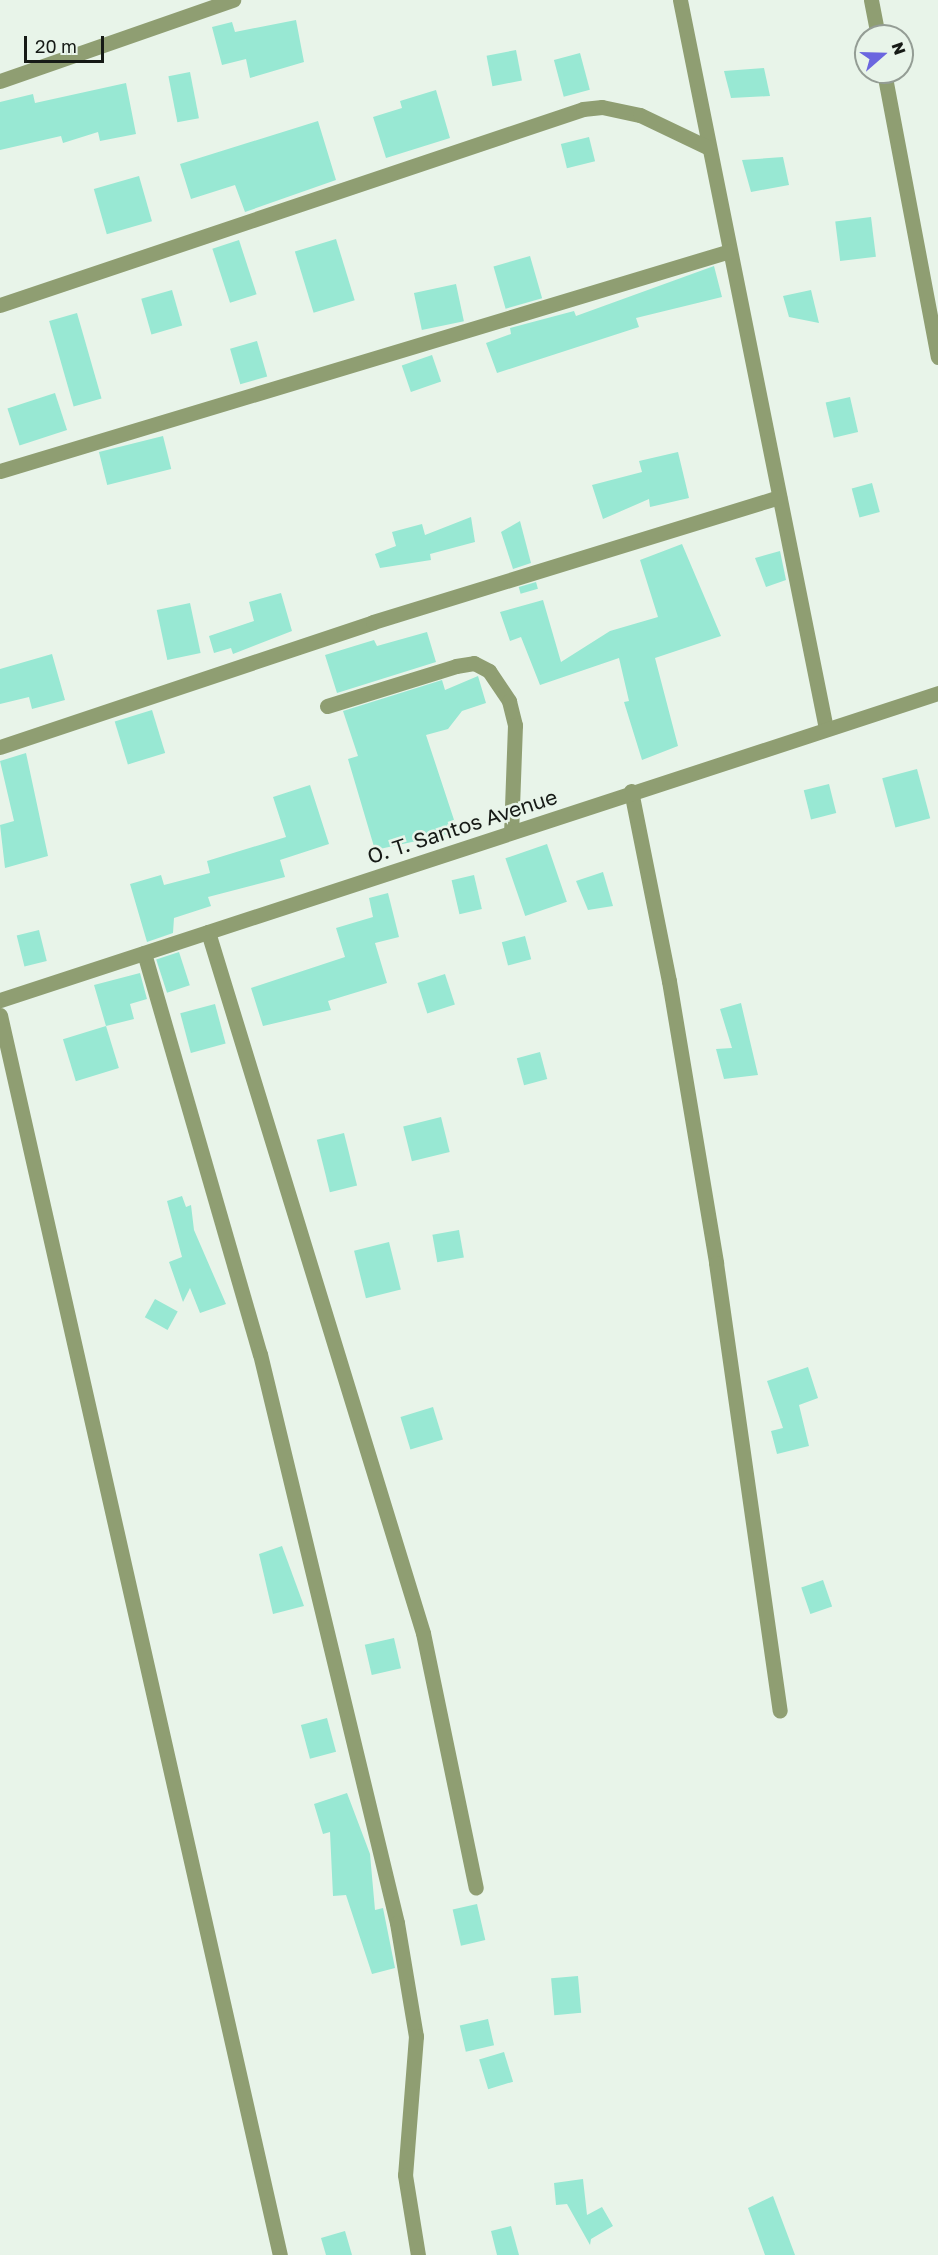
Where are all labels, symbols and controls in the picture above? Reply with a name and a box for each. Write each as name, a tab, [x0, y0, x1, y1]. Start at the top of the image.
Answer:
scale bar	[27, 24, 106, 62]
north arrow	[854, 24, 914, 84]
text: 20 m	[35, 35, 77, 57]
text: N	[888, 39, 911, 58]
street label: O. T. Santos Avenue	[364, 783, 560, 869]

